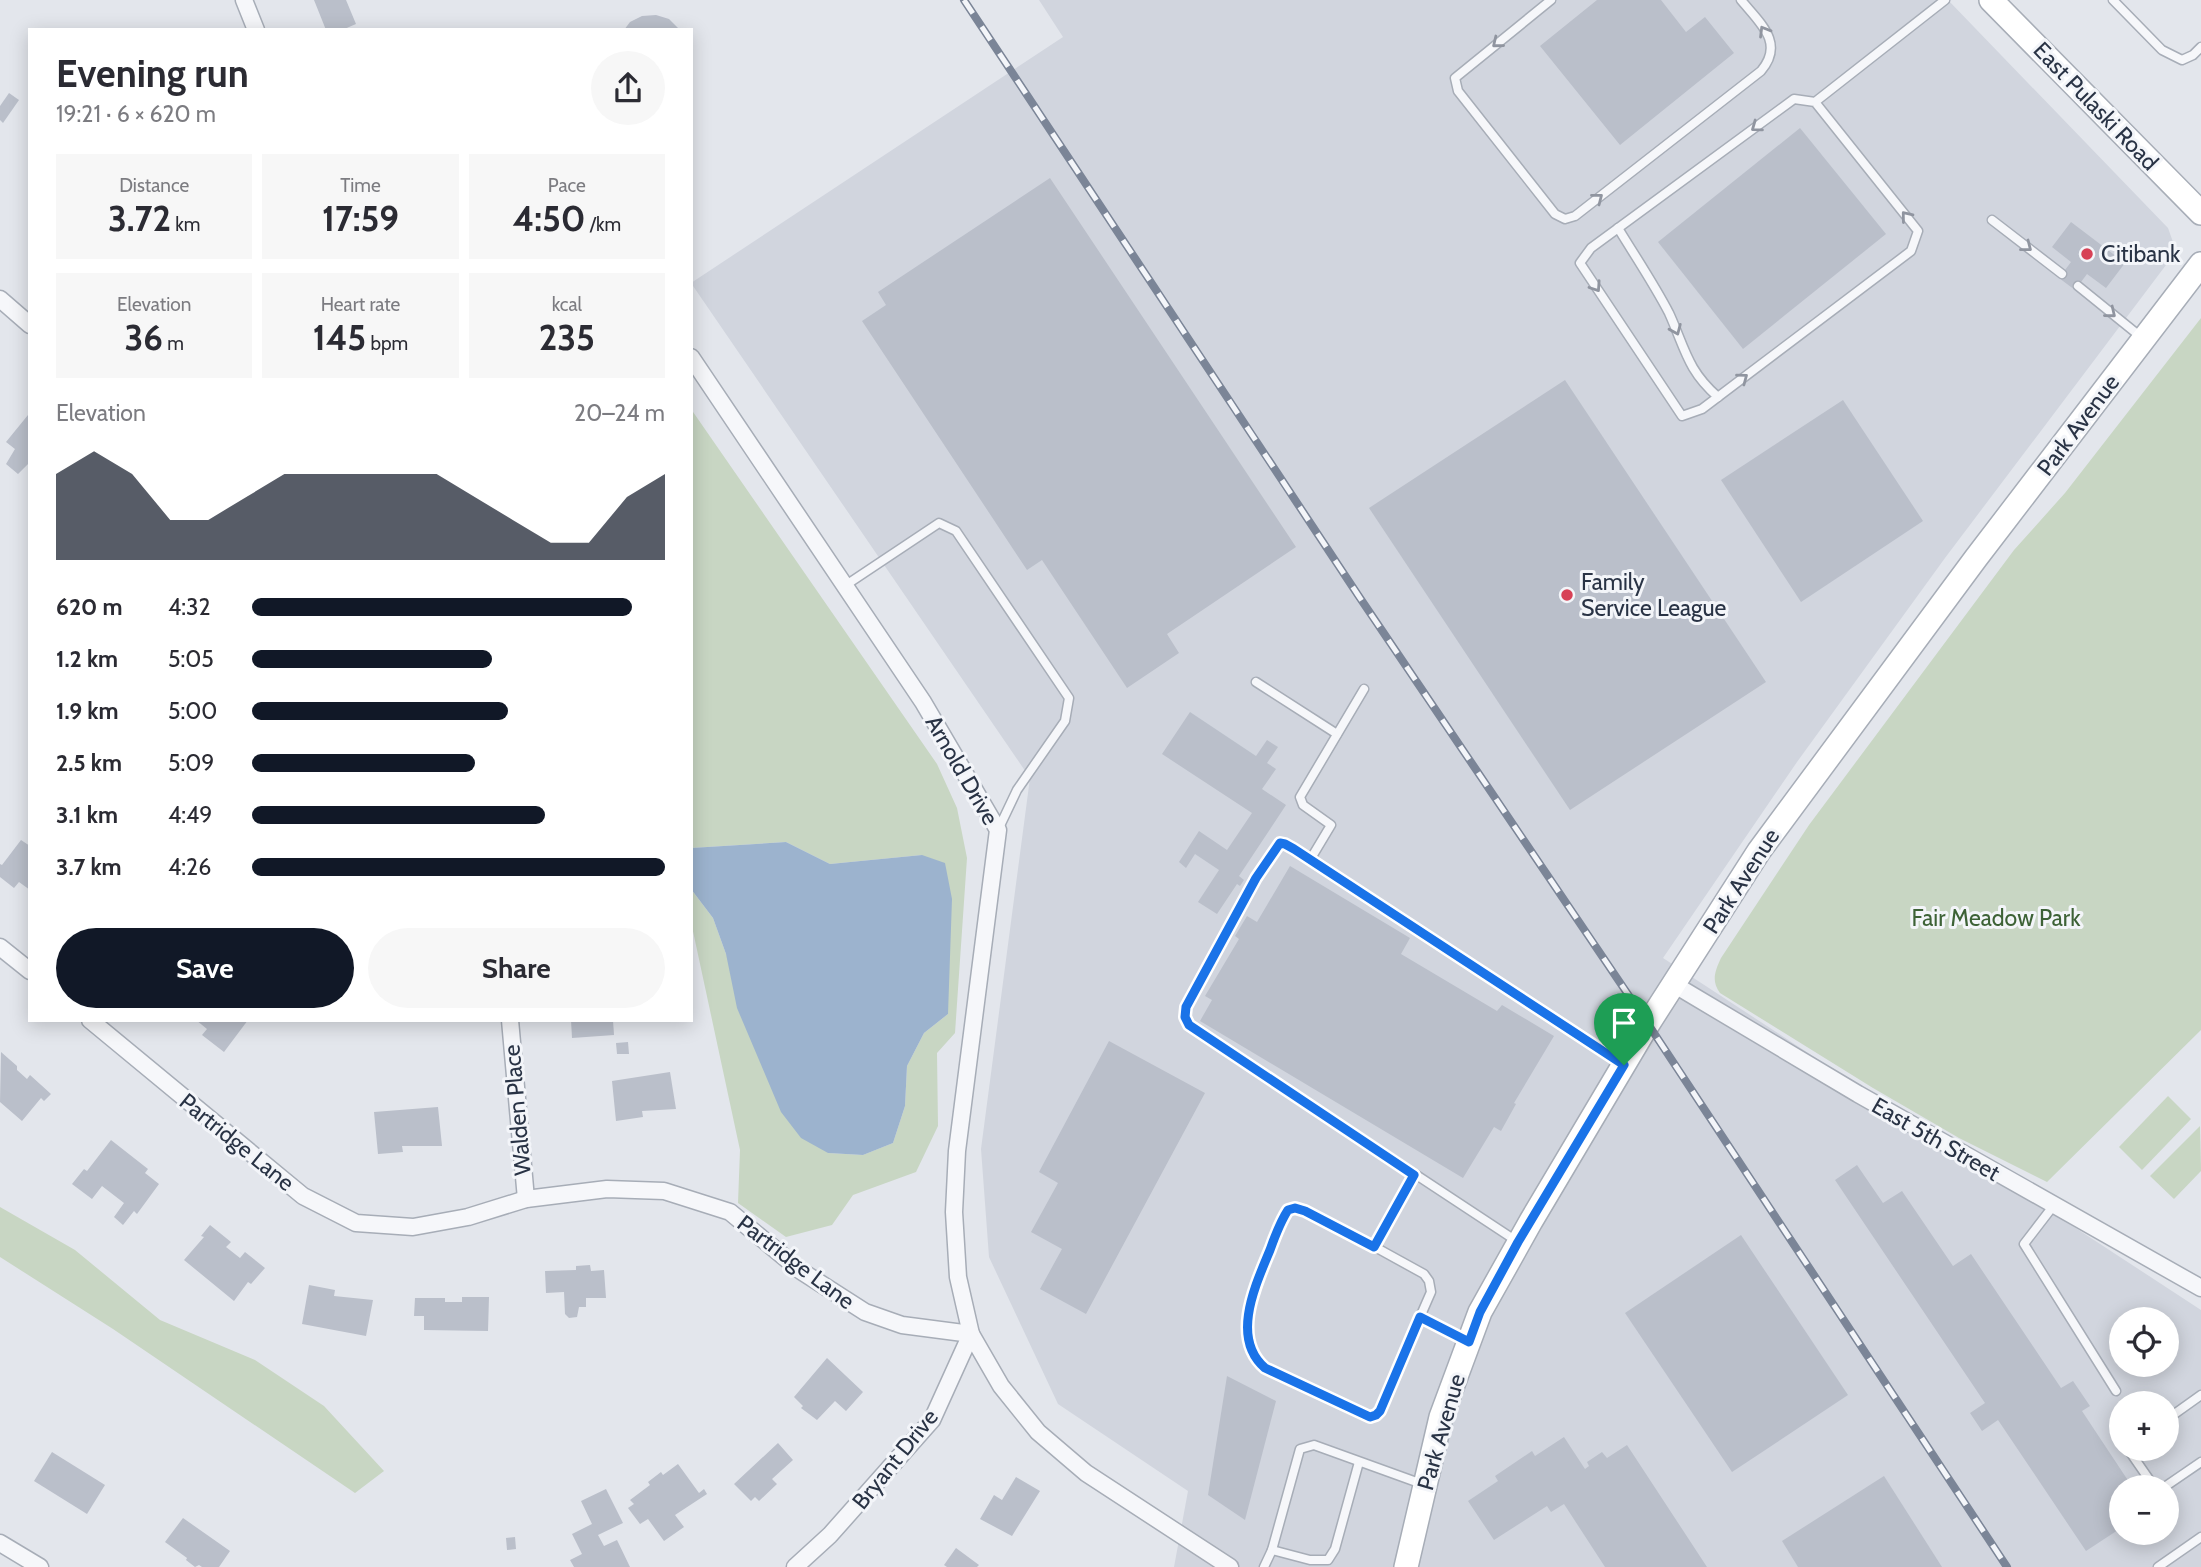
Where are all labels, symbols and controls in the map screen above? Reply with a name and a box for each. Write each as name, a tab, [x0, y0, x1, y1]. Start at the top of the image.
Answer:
one-way arrow	[1759, 26, 1772, 39]
one-way arrow	[1493, 34, 1505, 47]
street label: East Pulaski Road	[2028, 36, 2164, 176]
text: Evening run	[56, 50, 249, 97]
button: share	[591, 51, 665, 125]
text: 19:21 · 6 × 620 m	[56, 100, 216, 128]
one-way arrow	[1751, 119, 1764, 131]
text: Distance	[119, 174, 189, 197]
text: Time	[340, 174, 381, 197]
text: Pace	[548, 174, 586, 197]
one-way arrow	[1591, 193, 1603, 206]
text: 3.72	[108, 197, 171, 240]
text: 17:59	[322, 197, 399, 240]
text: 4:50	[513, 197, 586, 240]
one-way arrow	[1902, 211, 1914, 224]
text: km	[171, 213, 200, 236]
text: /km	[586, 213, 621, 236]
one-way arrow	[2019, 239, 2032, 252]
place label: Citibank	[2101, 240, 2181, 268]
marker: Citibank	[2079, 246, 2095, 262]
one-way arrow	[1588, 279, 1601, 292]
text: Elevation	[117, 293, 191, 316]
text: Heart rate	[321, 293, 400, 316]
text: kcal	[552, 293, 582, 316]
one-way arrow	[2103, 304, 2115, 317]
text: 36	[124, 316, 163, 359]
text: 145	[313, 316, 366, 359]
text: 235	[539, 316, 595, 359]
one-way arrow	[1667, 324, 1681, 336]
text: m	[163, 332, 184, 355]
text: bpm	[366, 332, 408, 355]
street label: Park Avenue	[2031, 369, 2125, 481]
one-way arrow	[1735, 374, 1747, 386]
text: Elevation	[56, 399, 146, 427]
text: 20–24 m	[574, 399, 665, 427]
place label: Family Service League	[1581, 568, 1727, 622]
marker: Family Service League	[1559, 587, 1575, 603]
text: 620 m	[56, 593, 123, 621]
text: 4:32	[168, 593, 211, 621]
text: 1.2 km	[56, 645, 118, 673]
text: 5:05	[168, 645, 214, 673]
text: 1.9 km	[56, 697, 119, 725]
text: 5:00	[168, 697, 217, 725]
street label: Arnold Drive	[919, 710, 1005, 830]
text: 2.5 km	[56, 749, 122, 777]
text: 5:09	[168, 749, 214, 777]
text: 3.1 km	[56, 801, 118, 829]
text: 4:49	[168, 801, 212, 829]
street label: Park Avenue	[1697, 823, 1785, 939]
text: 3.7 km	[56, 853, 122, 881]
text: 4:26	[168, 853, 211, 881]
park label: Fair Meadow Park	[1912, 904, 2081, 932]
button: Save	[56, 928, 354, 1008]
button: Share	[368, 928, 665, 1008]
pin	[1594, 993, 1654, 1065]
icon: arrive	[1605, 1004, 1643, 1042]
street label: Walden Place	[497, 1043, 537, 1177]
street label: Partridge Lane	[174, 1087, 300, 1197]
street label: East 5th Street	[1867, 1091, 2005, 1187]
street label: Partridge Lane	[732, 1209, 860, 1315]
map controls	[2109, 1307, 2179, 1545]
button: locate	[2109, 1307, 2179, 1377]
street label: Park Avenue	[1411, 1370, 1471, 1493]
button: +	[2109, 1391, 2179, 1461]
street label: Bryant Drive	[846, 1403, 944, 1515]
button: −	[2109, 1475, 2179, 1545]

